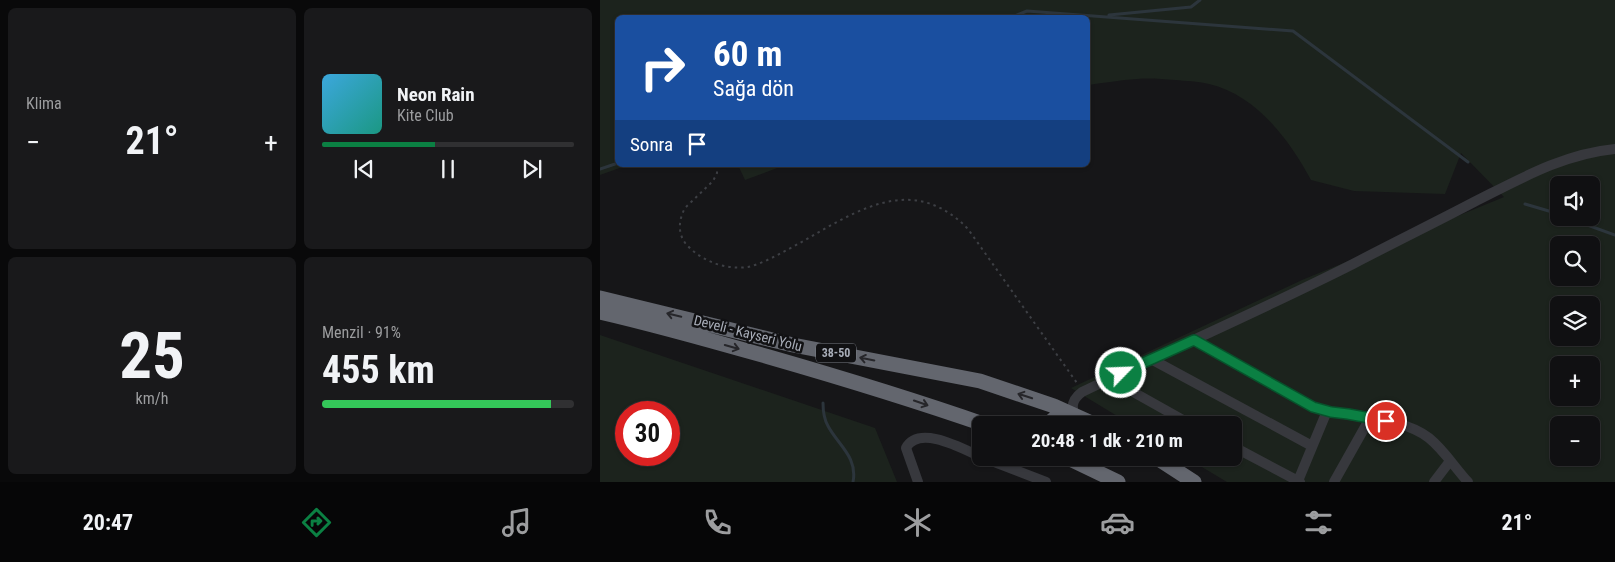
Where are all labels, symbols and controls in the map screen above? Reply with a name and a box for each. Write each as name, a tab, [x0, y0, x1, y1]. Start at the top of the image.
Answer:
text: 60 m	[713, 34, 782, 75]
icon: right	[630, 35, 695, 100]
text: Sağa dön	[713, 76, 794, 101]
text: Neon Rain	[397, 83, 475, 106]
text: Klima	[26, 94, 62, 113]
text: Kite Club	[397, 106, 454, 125]
text: 21°	[125, 119, 179, 163]
text: −	[26, 126, 40, 159]
text: +	[264, 126, 278, 159]
icon: arrive	[683, 130, 711, 158]
text: Sonra	[630, 133, 673, 156]
icon: previous	[350, 155, 378, 183]
icon: pause	[434, 155, 462, 183]
icon: next	[518, 155, 546, 183]
map controls	[1550, 176, 1600, 466]
button: sound	[1550, 176, 1600, 226]
button: search	[1550, 236, 1600, 286]
button: layers	[1550, 296, 1600, 346]
one-way arrow	[667, 310, 683, 319]
street label: Develi - Kayseri Yolu	[692, 312, 804, 354]
text: 25	[119, 318, 185, 394]
text: Menzil · 91%	[322, 323, 401, 342]
one-way arrow	[723, 342, 739, 352]
road number: 38-50	[816, 343, 856, 362]
position arrow	[1094, 346, 1146, 398]
text: 455 km	[322, 348, 435, 392]
one-way arrow	[859, 354, 875, 364]
button: +	[1550, 356, 1600, 406]
text: km/h	[136, 389, 168, 408]
one-way arrow	[1018, 391, 1033, 400]
one-way arrow	[913, 398, 929, 408]
pin	[1365, 400, 1407, 442]
speed limit sign: 30	[615, 401, 680, 466]
icon: arrive	[1372, 407, 1400, 435]
button: −	[1550, 416, 1600, 466]
text: 20:48 · 1 dk · 210 m	[1031, 429, 1183, 452]
icon: directions	[299, 505, 334, 540]
icon: music	[499, 505, 534, 540]
icon: phone	[700, 505, 735, 540]
icon: climate	[900, 505, 935, 540]
icon: car	[1100, 505, 1135, 540]
icon: filters	[1301, 505, 1336, 540]
text: 20:47	[83, 510, 133, 535]
text: 21°	[1501, 510, 1532, 535]

